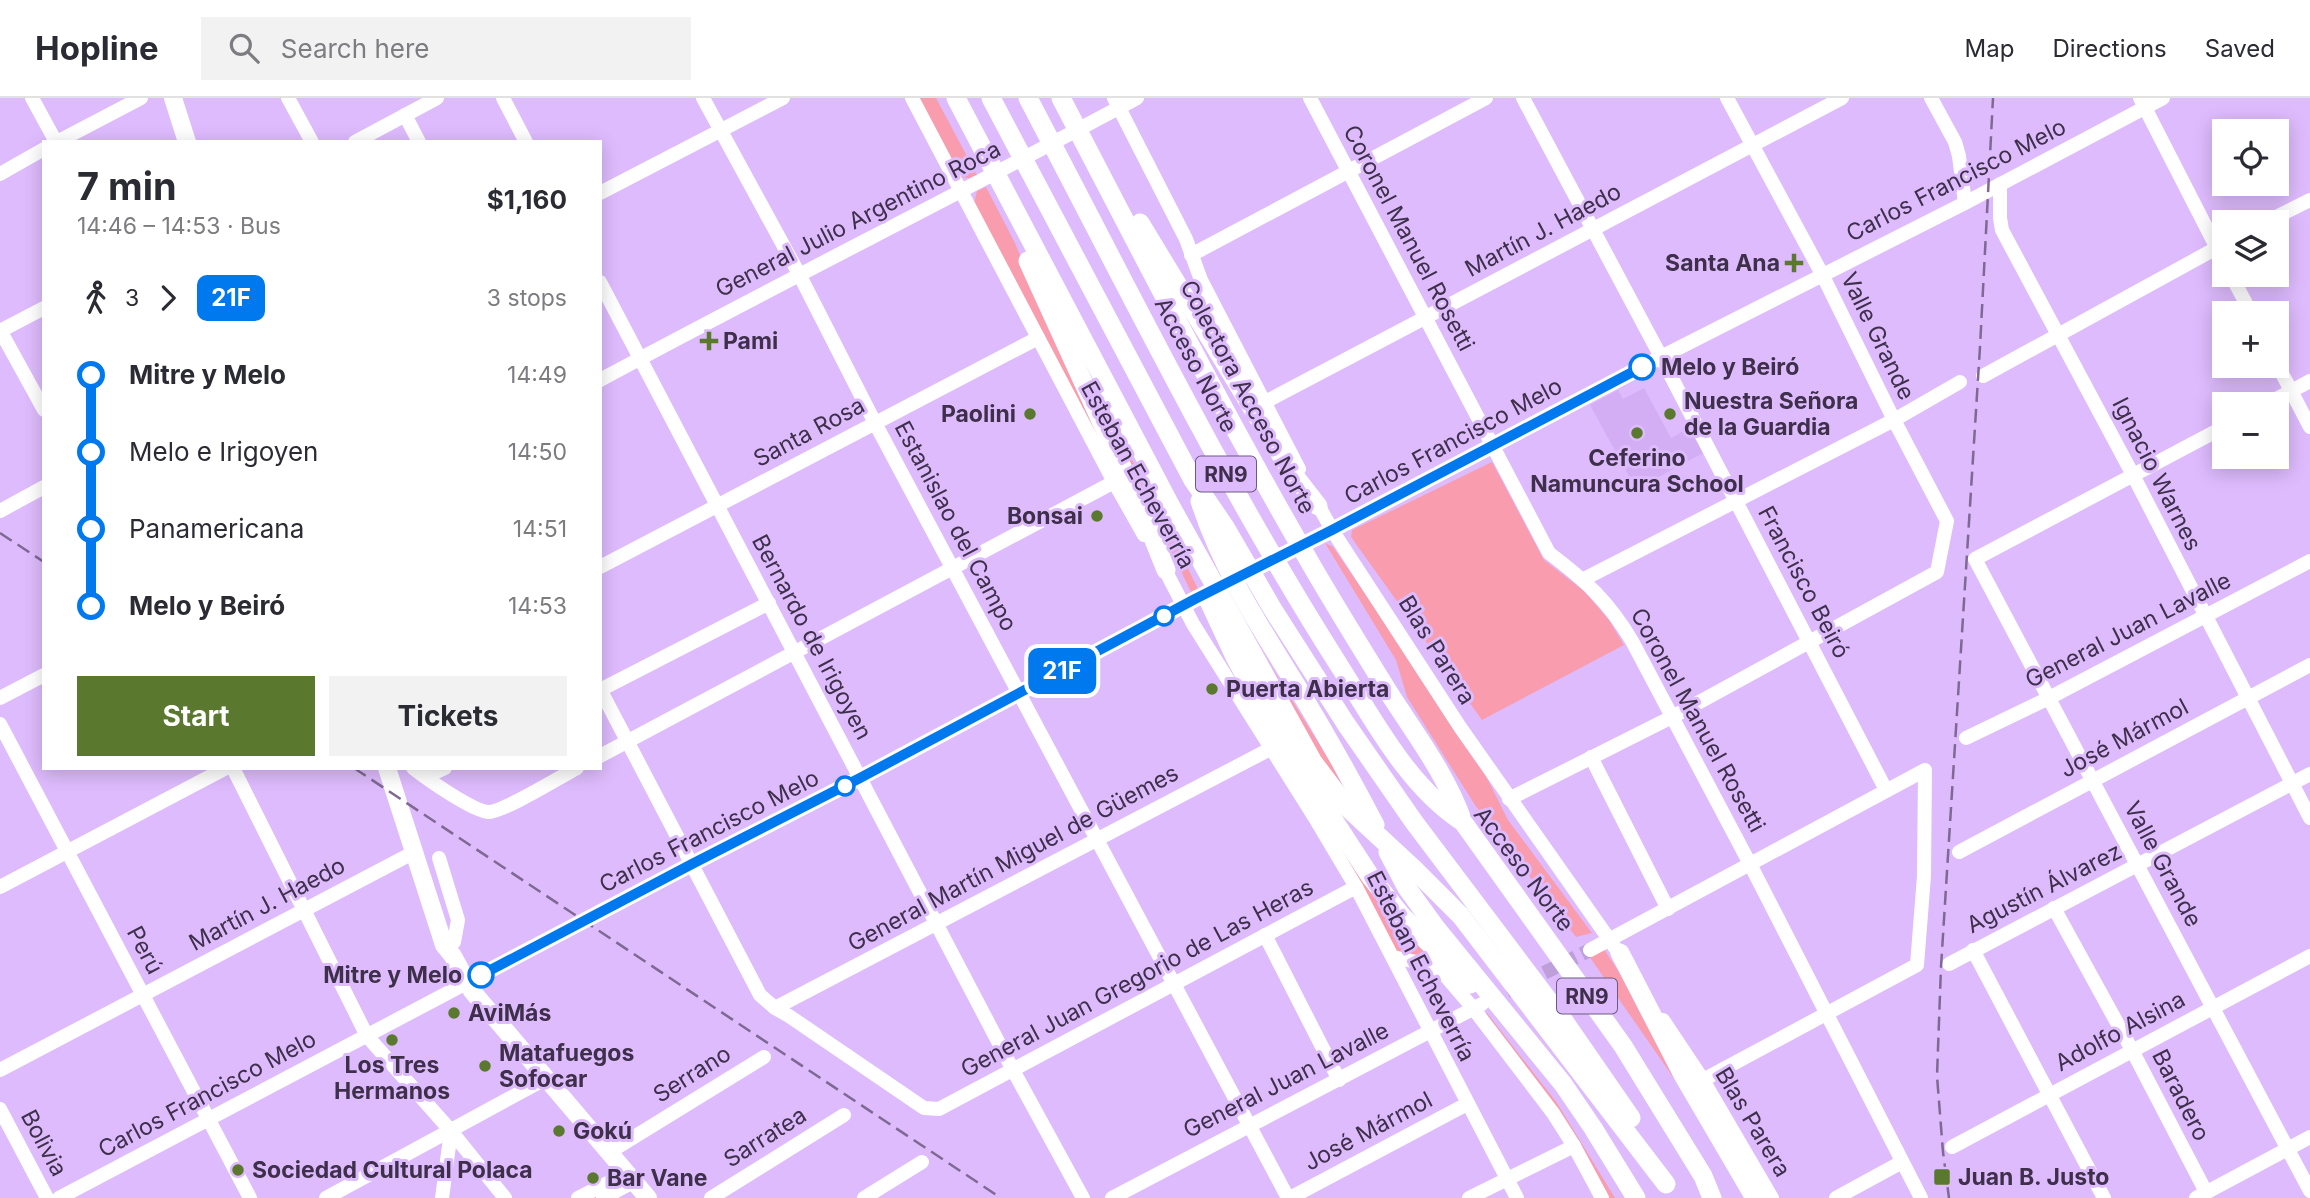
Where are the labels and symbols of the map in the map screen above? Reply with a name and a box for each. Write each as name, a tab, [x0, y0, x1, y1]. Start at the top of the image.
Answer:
street label: Carlos Francisco Melo	[1842, 112, 2070, 248]
street label: Coronel Manuel Rosetti	[1338, 120, 1480, 356]
street label: General Julio Argentino Roca	[711, 135, 1005, 303]
street label: Martín J. Haedo	[1460, 177, 1626, 283]
place label: Santa Ana	[1665, 249, 1780, 277]
marker: Santa Ana	[1786, 255, 1802, 271]
street label: Valle Grande	[1835, 268, 1921, 404]
street label: Colectora Acceso Norte	[1174, 275, 1322, 519]
street label: Acceso Norte	[1149, 293, 1243, 437]
place label: Pami	[723, 327, 778, 355]
marker: Pami	[701, 333, 717, 349]
place label: Melo y Beiró	[1661, 353, 1799, 381]
marker: Melo y Beiró	[1629, 354, 1655, 380]
street label: Carlos Francisco Melo	[1339, 372, 1567, 510]
street label: Esteban Echeverría	[1075, 376, 1201, 574]
place label: Nuestra Señora de la Guardia	[1684, 387, 1858, 441]
street label: Santa Rosa	[749, 391, 869, 473]
street label: Ignacio Warnes	[2106, 393, 2208, 555]
place label: Paolini	[941, 400, 1016, 428]
marker: Paolini	[1022, 406, 1038, 422]
marker: Nuestra Señora de la Guardia	[1662, 406, 1678, 422]
street label: Estanislao del Campo	[889, 416, 1023, 636]
marker: Ceferino Namuncura School	[1629, 425, 1645, 441]
place label: Ceferino Namuncura School	[1530, 444, 1744, 498]
road number: RN9	[1196, 456, 1256, 492]
street label: Francisco Beiró	[1752, 501, 1856, 663]
place label: Bonsai	[1007, 502, 1083, 530]
marker: Bonsai	[1089, 508, 1105, 524]
street label: Bernardo de Irigoyen	[746, 530, 878, 744]
street label: General Juan Lavalle	[2021, 566, 2235, 694]
street label: Blas Parera	[1393, 590, 1481, 710]
street label: Coronel Manuel Rosetti	[1625, 603, 1771, 837]
unlabelled marker	[1154, 606, 1174, 626]
line badge: 21F	[1022, 648, 1102, 694]
place label: Puerta Abierta	[1226, 675, 1389, 703]
marker: Puerta Abierta	[1204, 681, 1220, 697]
street label: José Mármol	[2055, 693, 2193, 783]
street label: General Martín Miguel de Güemes	[843, 759, 1183, 957]
street label: Carlos Francisco Melo	[595, 763, 823, 899]
unlabelled marker	[835, 776, 855, 796]
street label: Valle Grande	[2118, 796, 2208, 932]
street label: Acceso Norte	[1468, 801, 1580, 937]
street label: Agustín Álvarez	[1962, 837, 2126, 939]
street label: Martín J. Haedo	[184, 851, 350, 957]
street label: Esteban Echeverría	[1361, 866, 1481, 1066]
street label: General Juan Gregorio de Las Heras	[956, 873, 1318, 1083]
street label: Perú	[121, 921, 169, 979]
place label: Mitre y Melo	[323, 961, 462, 989]
marker: Mitre y Melo	[468, 962, 494, 988]
road number: RN9	[1557, 978, 1617, 1014]
street label: Adolfo Alsina	[2050, 985, 2190, 1077]
place label: AviMás	[468, 999, 551, 1027]
marker: AviMás	[446, 1005, 462, 1021]
street label: General Juan Lavalle	[1179, 1016, 1393, 1144]
street label: Carlos Francisco Melo	[93, 1025, 321, 1163]
marker: Los Tres Hermanos	[384, 1032, 400, 1048]
place label: Matafuegos Sofocar	[499, 1039, 634, 1093]
street label: Serrano	[648, 1039, 736, 1109]
street label: Baradero	[2146, 1044, 2216, 1146]
place label: Los Tres Hermanos	[334, 1051, 450, 1105]
marker: Matafuegos Sofocar	[477, 1058, 493, 1074]
street label: Blas Parera	[1709, 1062, 1797, 1182]
street label: José Mármol	[1299, 1086, 1437, 1176]
street label: Sarratea	[719, 1101, 811, 1173]
street label: Bolivia	[15, 1105, 73, 1181]
place label: Gokú	[573, 1117, 632, 1145]
marker: Gokú	[551, 1123, 567, 1139]
place label: Sociedad Cultural Polaca	[252, 1156, 533, 1184]
marker: Sociedad Cultural Polaca	[230, 1162, 246, 1178]
place label: Juan B. Justo	[1958, 1163, 2109, 1191]
place label: Bar Vane	[607, 1164, 708, 1192]
marker: Juan B. Justo	[1932, 1167, 1952, 1187]
marker: Bar Vane	[585, 1170, 601, 1186]

